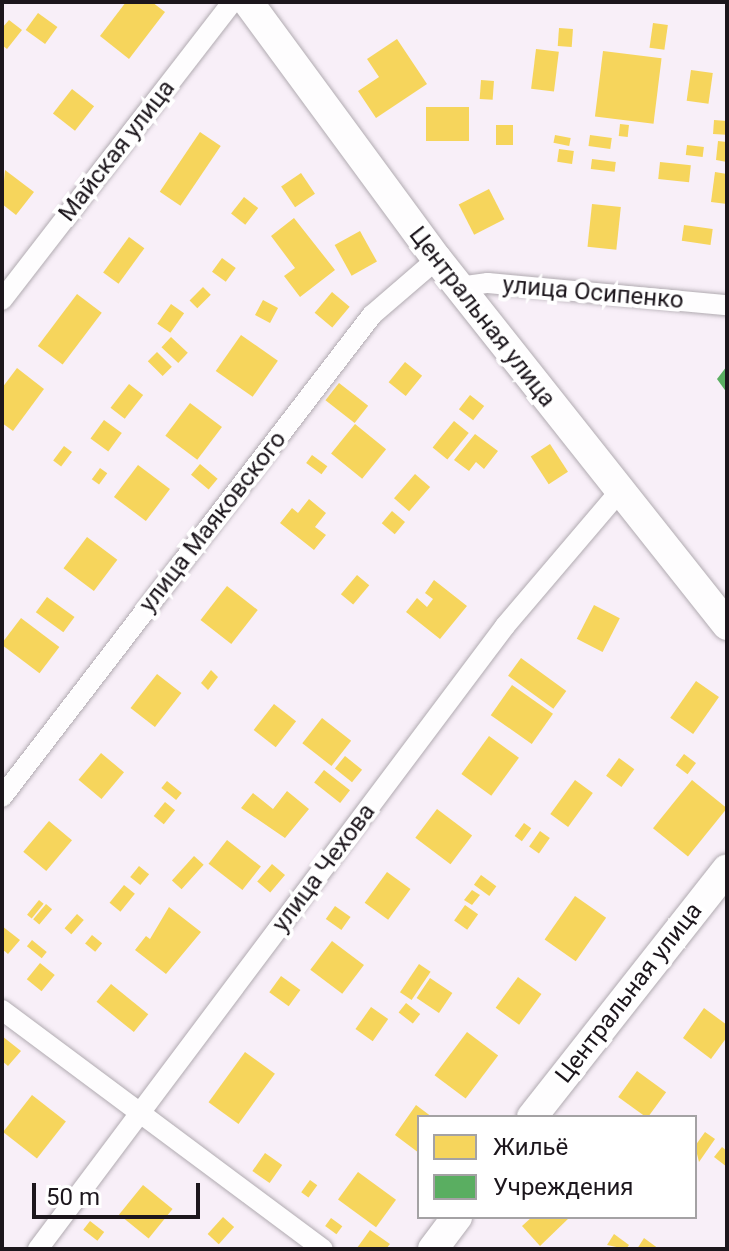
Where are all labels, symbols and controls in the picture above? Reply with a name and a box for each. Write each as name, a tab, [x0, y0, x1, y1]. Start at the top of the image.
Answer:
street label: Майская улица	[53, 75, 181, 227]
street label: Центральная улица	[403, 221, 561, 413]
street label: улица Осипенко	[501, 271, 685, 315]
street label: улица Маяковского	[133, 426, 293, 618]
street label: улица Чехова	[266, 798, 382, 938]
street label: Центральная улица	[550, 897, 708, 1089]
legend	[417, 1115, 697, 1219]
text: Жильё	[493, 1133, 568, 1161]
scale bar	[36, 1167, 204, 1217]
text: Учреждения	[493, 1173, 634, 1201]
text: 50 m	[46, 1183, 100, 1211]

